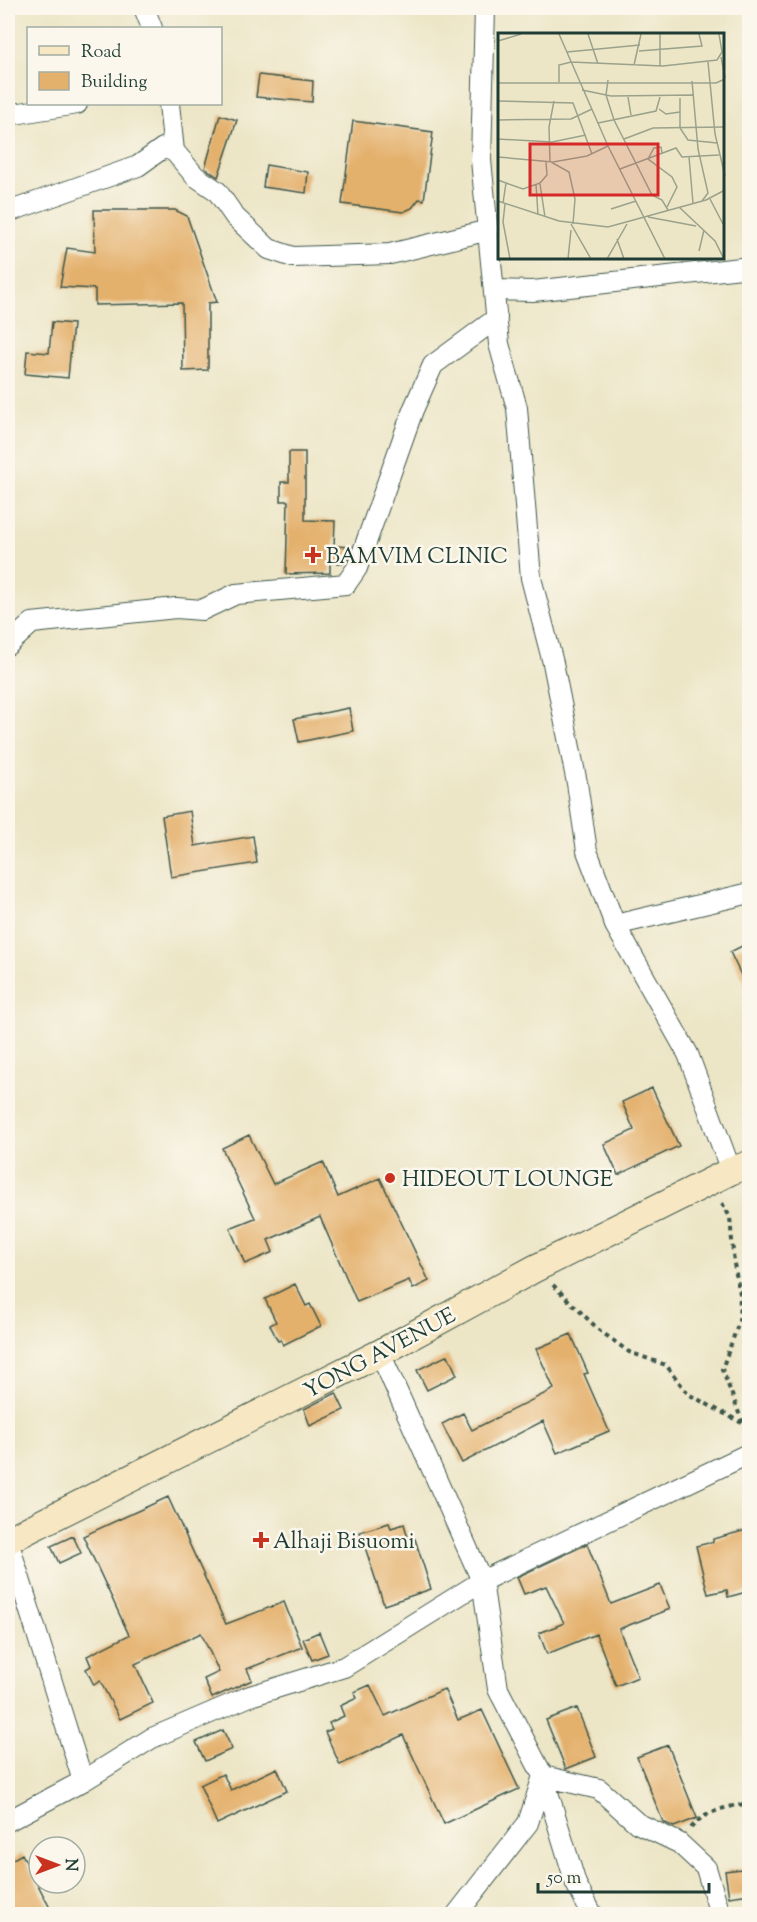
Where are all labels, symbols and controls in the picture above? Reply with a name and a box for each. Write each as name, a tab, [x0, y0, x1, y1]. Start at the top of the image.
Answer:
legend	[27, 27, 222, 105]
inset map	[498, 33, 724, 260]
text: Road	[81, 40, 121, 66]
text: Building	[81, 70, 147, 96]
place label: BAMVIM CLINIC	[326, 542, 508, 574]
marker: BAMVIM CLINIC	[304, 546, 322, 564]
place label: HIDEOUT LOUNGE	[402, 1165, 613, 1197]
marker: HIDEOUT LOUNGE	[383, 1171, 397, 1185]
street label: YONG AVENUE	[299, 1301, 462, 1408]
place label: Alhaji Bisuomi	[273, 1527, 415, 1559]
marker: Alhaji Bisuomi	[254, 1533, 268, 1547]
north arrow	[27, 1835, 87, 1895]
scale bar	[538, 1856, 709, 1894]
text: N	[58, 1859, 81, 1872]
text: 50 m	[546, 1866, 582, 1892]

